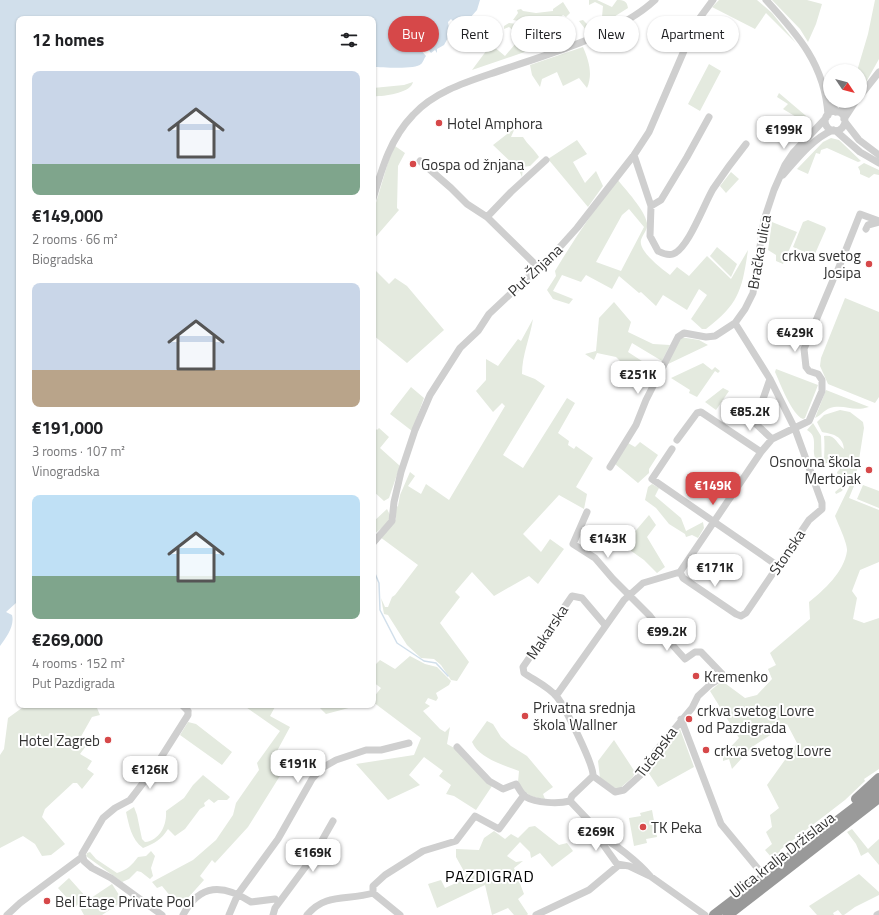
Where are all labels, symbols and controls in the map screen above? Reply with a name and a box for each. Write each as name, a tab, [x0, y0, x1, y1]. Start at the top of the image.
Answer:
chip: Buy	[388, 16, 439, 52]
chip: Rent	[447, 16, 503, 52]
chip: Filters	[511, 16, 576, 52]
chip: New	[584, 16, 639, 52]
chip: Apartment	[647, 16, 739, 52]
text: 12 homes	[32, 27, 104, 53]
icon: filters	[338, 29, 360, 51]
north arrow	[823, 64, 867, 108]
map controls	[823, 64, 867, 108]
icon: home	[160, 97, 232, 169]
place label: Hotel Amphora	[447, 112, 543, 135]
pin: €199K	[756, 116, 812, 150]
marker: Hotel Amphora	[434, 118, 444, 128]
text: €199K	[766, 119, 802, 139]
place label: Gospa od žnjana	[421, 153, 525, 176]
marker: Gospa od žnjana	[408, 159, 418, 169]
text: €149,000	[32, 203, 103, 229]
street label: Bračka ulica	[741, 212, 777, 291]
text: 2 rooms · 66 m²	[32, 229, 118, 249]
street label: Put Žnjana	[502, 238, 568, 302]
place label: crkva svetog Josipa	[782, 244, 861, 284]
text: Biogradska	[32, 249, 93, 269]
marker: crkva svetog Josipa	[864, 259, 874, 269]
icon: home	[160, 309, 232, 381]
pin: €429K	[767, 319, 823, 353]
text: €429K	[777, 322, 813, 342]
pin: €251K	[610, 361, 666, 395]
text: €251K	[620, 364, 656, 384]
pin: €85.2K	[717, 398, 783, 432]
text: €85.2K	[730, 401, 770, 421]
text: €191,000	[32, 415, 103, 441]
text: 3 rooms · 107 m²	[32, 441, 125, 461]
place label: Osnovna škola Mertojak	[769, 450, 861, 490]
text: Vinogradska	[32, 461, 100, 481]
marker: Osnovna škola Mertojak	[864, 465, 874, 475]
pin: €149K	[685, 472, 741, 506]
text: €149K	[695, 475, 731, 495]
icon: home	[160, 521, 232, 593]
street label: Stonska	[763, 524, 811, 580]
pin: €143K	[580, 525, 636, 559]
text: €143K	[590, 528, 626, 548]
pin: €171K	[687, 554, 743, 588]
text: €171K	[697, 557, 733, 577]
street label: Makarska	[520, 600, 574, 664]
pin: €99.2K	[634, 618, 700, 652]
text: €99.2K	[647, 621, 687, 641]
text: €269,000	[32, 627, 103, 653]
text: 4 rooms · 152 m²	[32, 653, 125, 673]
place label: Kremenko	[704, 665, 768, 688]
marker: Kremenko	[691, 671, 701, 681]
text: Put Pazdigrada	[32, 673, 115, 693]
place label: Privatna srednja škola Wallner	[533, 696, 636, 736]
place label: crkva svetog Lovre od Pazdigrada	[697, 699, 814, 739]
marker: Privatna srednja škola Wallner	[520, 711, 530, 721]
marker: crkva svetog Lovre od Pazdigrada	[684, 714, 694, 724]
street label: Tučepska	[629, 721, 683, 782]
place label: Hotel Zagreb	[19, 729, 100, 752]
marker: Hotel Zagreb	[103, 735, 113, 745]
place label: crkva svetog Lovre	[714, 739, 831, 762]
marker: crkva svetog Lovre	[701, 745, 711, 755]
pin: €191K	[270, 750, 326, 784]
text: €191K	[280, 753, 316, 773]
pin: €126K	[122, 756, 178, 790]
text: €126K	[132, 759, 168, 779]
street label: Ulica kralja Držislava	[724, 806, 840, 904]
place label: TK Peka	[651, 816, 702, 839]
pin: €269K	[568, 818, 624, 852]
text: €269K	[578, 821, 614, 841]
marker: TK Peka	[638, 822, 648, 832]
pin: €169K	[285, 839, 341, 873]
text: €169K	[295, 842, 331, 862]
district label: PAZDIGRAD	[445, 864, 535, 888]
place label: Bel Etage Private Pool	[55, 890, 194, 913]
marker: Bel Etage Private Pool	[42, 896, 52, 906]

